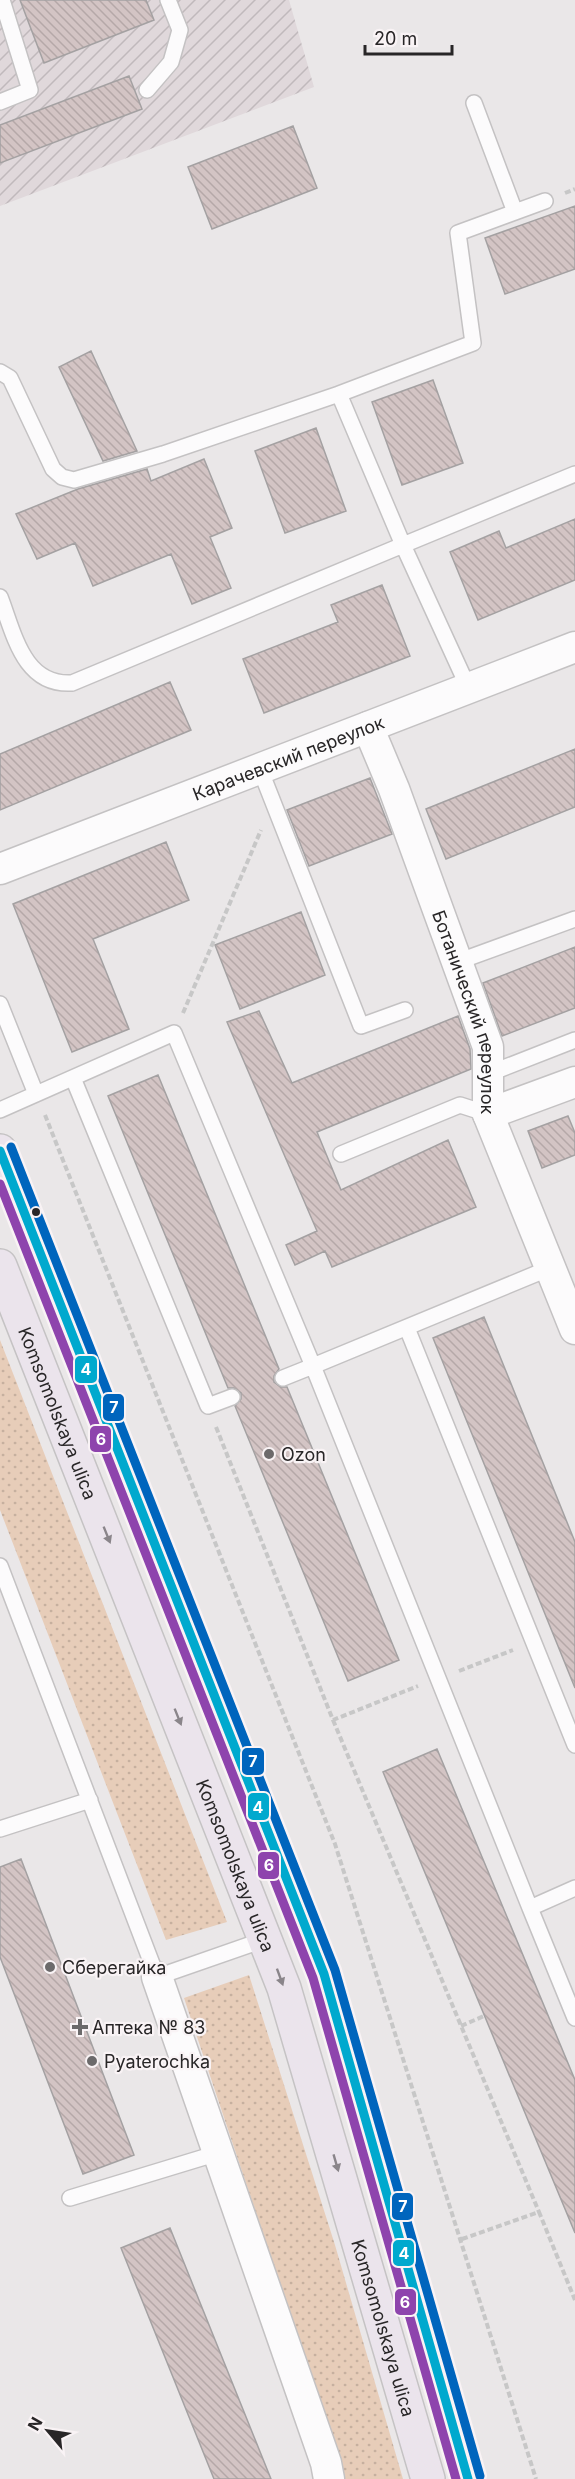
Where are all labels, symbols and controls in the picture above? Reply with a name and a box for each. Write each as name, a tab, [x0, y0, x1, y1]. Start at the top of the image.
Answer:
scale bar	[365, 18, 452, 56]
text: 20 m	[374, 28, 417, 49]
street label: Карачевский переулок	[190, 711, 387, 804]
street label: Ботанический переулок	[429, 907, 499, 1114]
unlabelled marker	[30, 1206, 42, 1218]
street label: Komsomolskaya ulica	[14, 1324, 101, 1502]
line badge: 4	[74, 1355, 98, 1384]
text: 4	[81, 1359, 92, 1379]
line badge: 7	[102, 1393, 125, 1422]
text: 7	[109, 1397, 119, 1417]
line badge: 6	[89, 1425, 112, 1453]
text: 6	[96, 1429, 106, 1449]
place label: Ozon	[281, 1444, 326, 1465]
marker: Ozon	[262, 1447, 276, 1461]
one-way arrow	[102, 1527, 112, 1545]
one-way arrow	[174, 1708, 184, 1726]
line badge: 7	[241, 1747, 265, 1776]
text: 7	[248, 1751, 258, 1771]
street label: Komsomolskaya ulica	[192, 1776, 279, 1955]
line badge: 4	[247, 1792, 270, 1821]
text: 4	[253, 1797, 264, 1817]
line badge: 6	[257, 1851, 280, 1880]
text: 6	[264, 1855, 274, 1875]
place label: Сберегайка	[62, 1957, 166, 1978]
marker: Сберегайка	[43, 1960, 57, 1974]
one-way arrow	[276, 1968, 286, 1986]
place label: Аптека № 83	[92, 2017, 205, 2038]
marker: Аптека № 83	[73, 2020, 87, 2034]
place label: Pyaterochka	[104, 2051, 210, 2072]
marker: Pyaterochka	[85, 2054, 99, 2068]
one-way arrow	[332, 2155, 341, 2173]
line badge: 7	[391, 2192, 414, 2221]
text: 7	[398, 2196, 408, 2216]
street label: Komsomolskaya ulica	[348, 2237, 420, 2419]
line badge: 4	[392, 2239, 415, 2267]
text: 4	[399, 2243, 410, 2263]
line badge: 6	[394, 2288, 417, 2316]
text: 6	[400, 2292, 410, 2312]
north arrow	[18, 2401, 78, 2461]
text: N	[23, 2414, 47, 2434]

